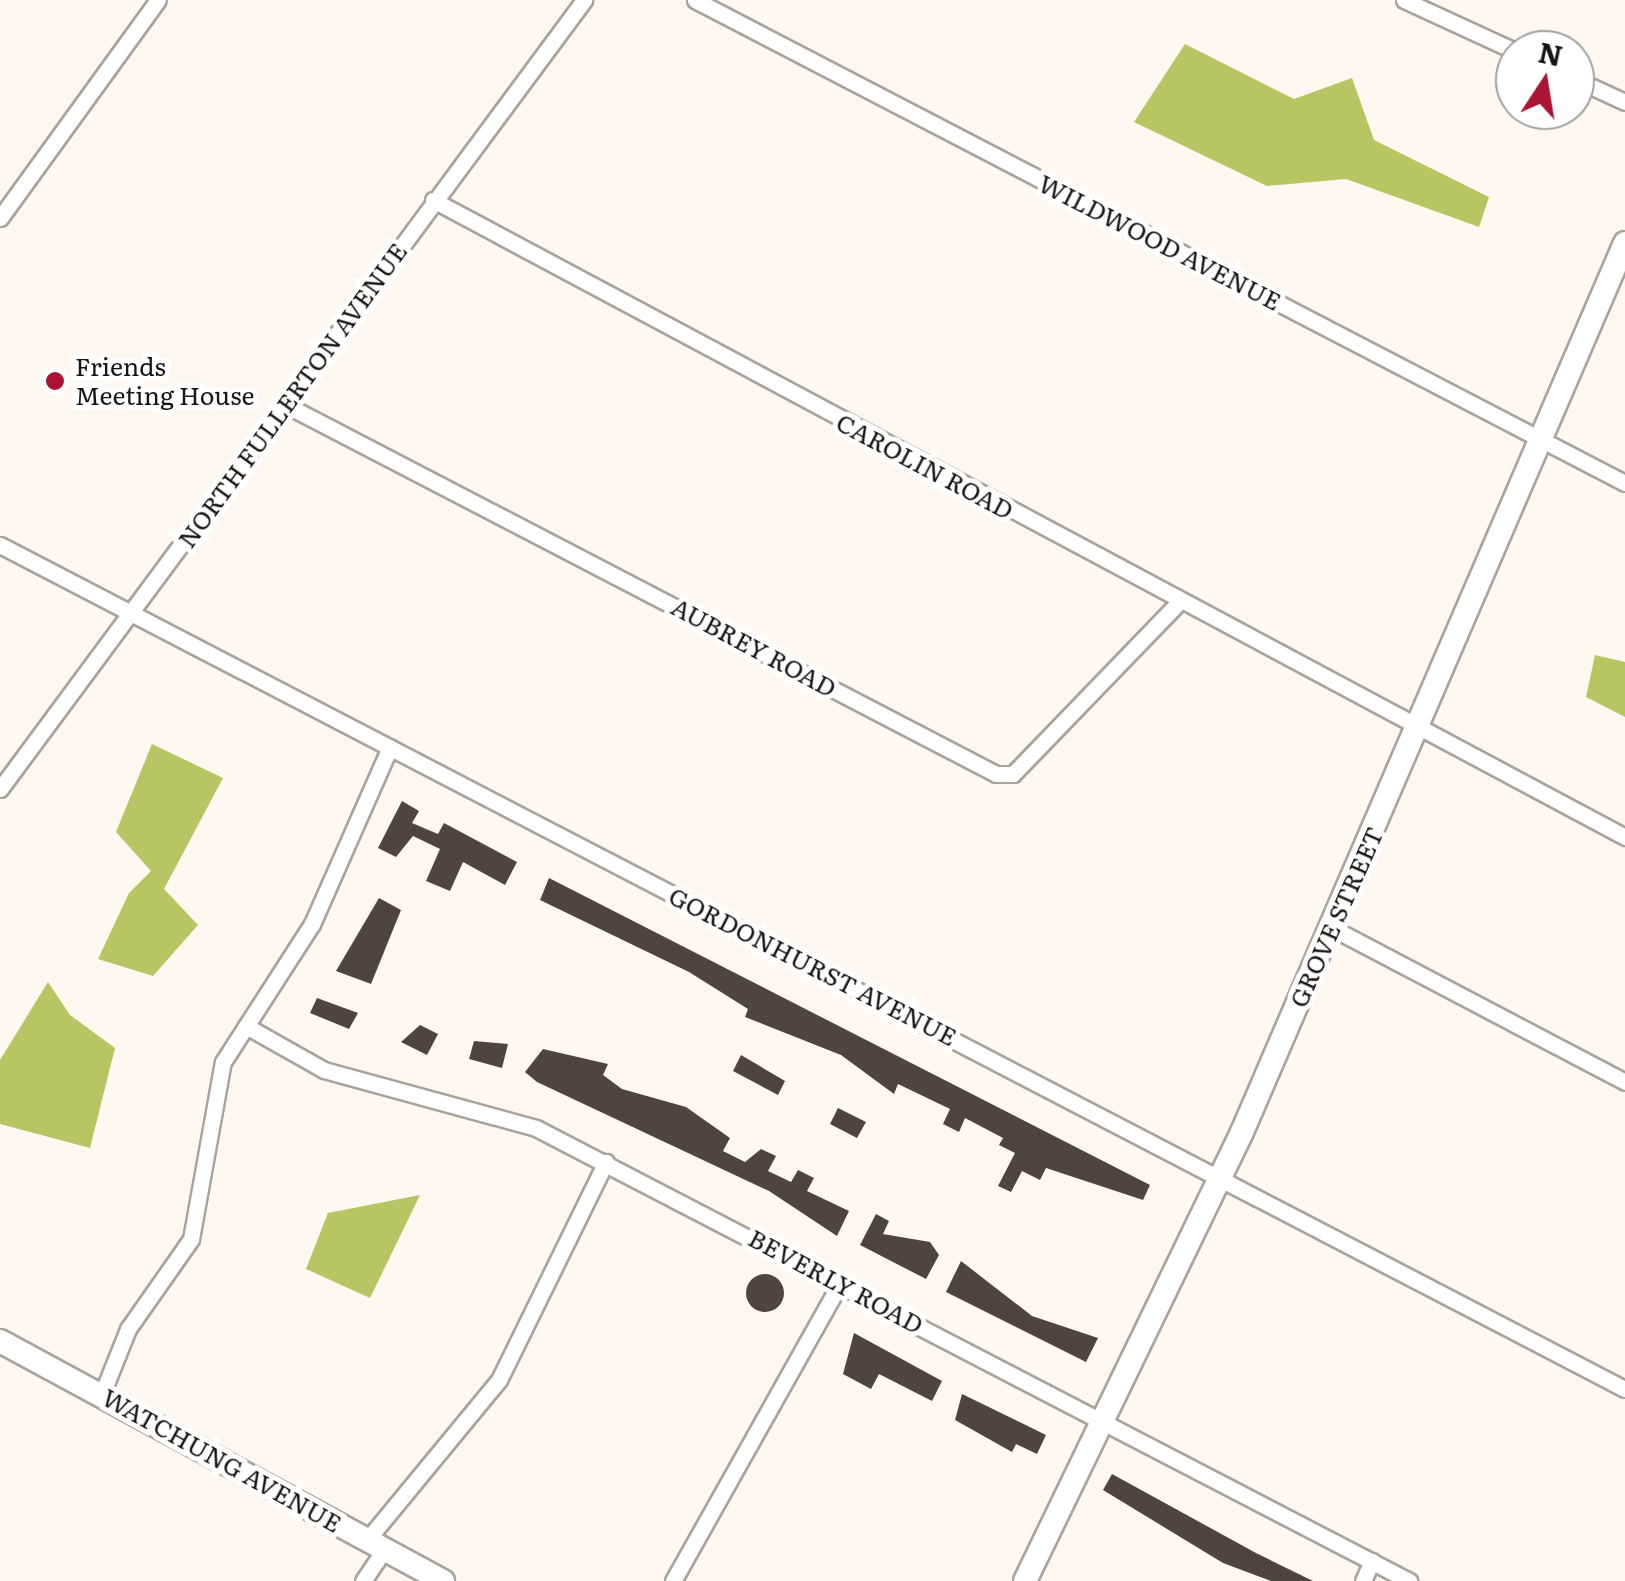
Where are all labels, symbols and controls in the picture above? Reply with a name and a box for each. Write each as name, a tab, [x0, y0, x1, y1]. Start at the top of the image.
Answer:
north arrow	[1495, 30, 1595, 130]
text: N	[1535, 30, 1567, 76]
street label: WILDWOOD AVENUE	[1034, 168, 1286, 316]
street label: NORTH FULLERTON AVENUE	[171, 237, 413, 553]
place label: Friends Meeting House	[75, 352, 254, 411]
marker: Friends Meeting House	[44, 370, 66, 392]
street label: CAROLIN ROAD	[831, 407, 1019, 525]
street label: AUBREY ROAD	[666, 591, 842, 703]
street label: GROVE STREET	[1283, 822, 1389, 1012]
street label: GORDONHURST AVENUE	[664, 880, 962, 1052]
street label: BEVERLY ROAD	[744, 1222, 928, 1340]
street label: WATCHUNG AVENUE	[97, 1382, 347, 1538]

